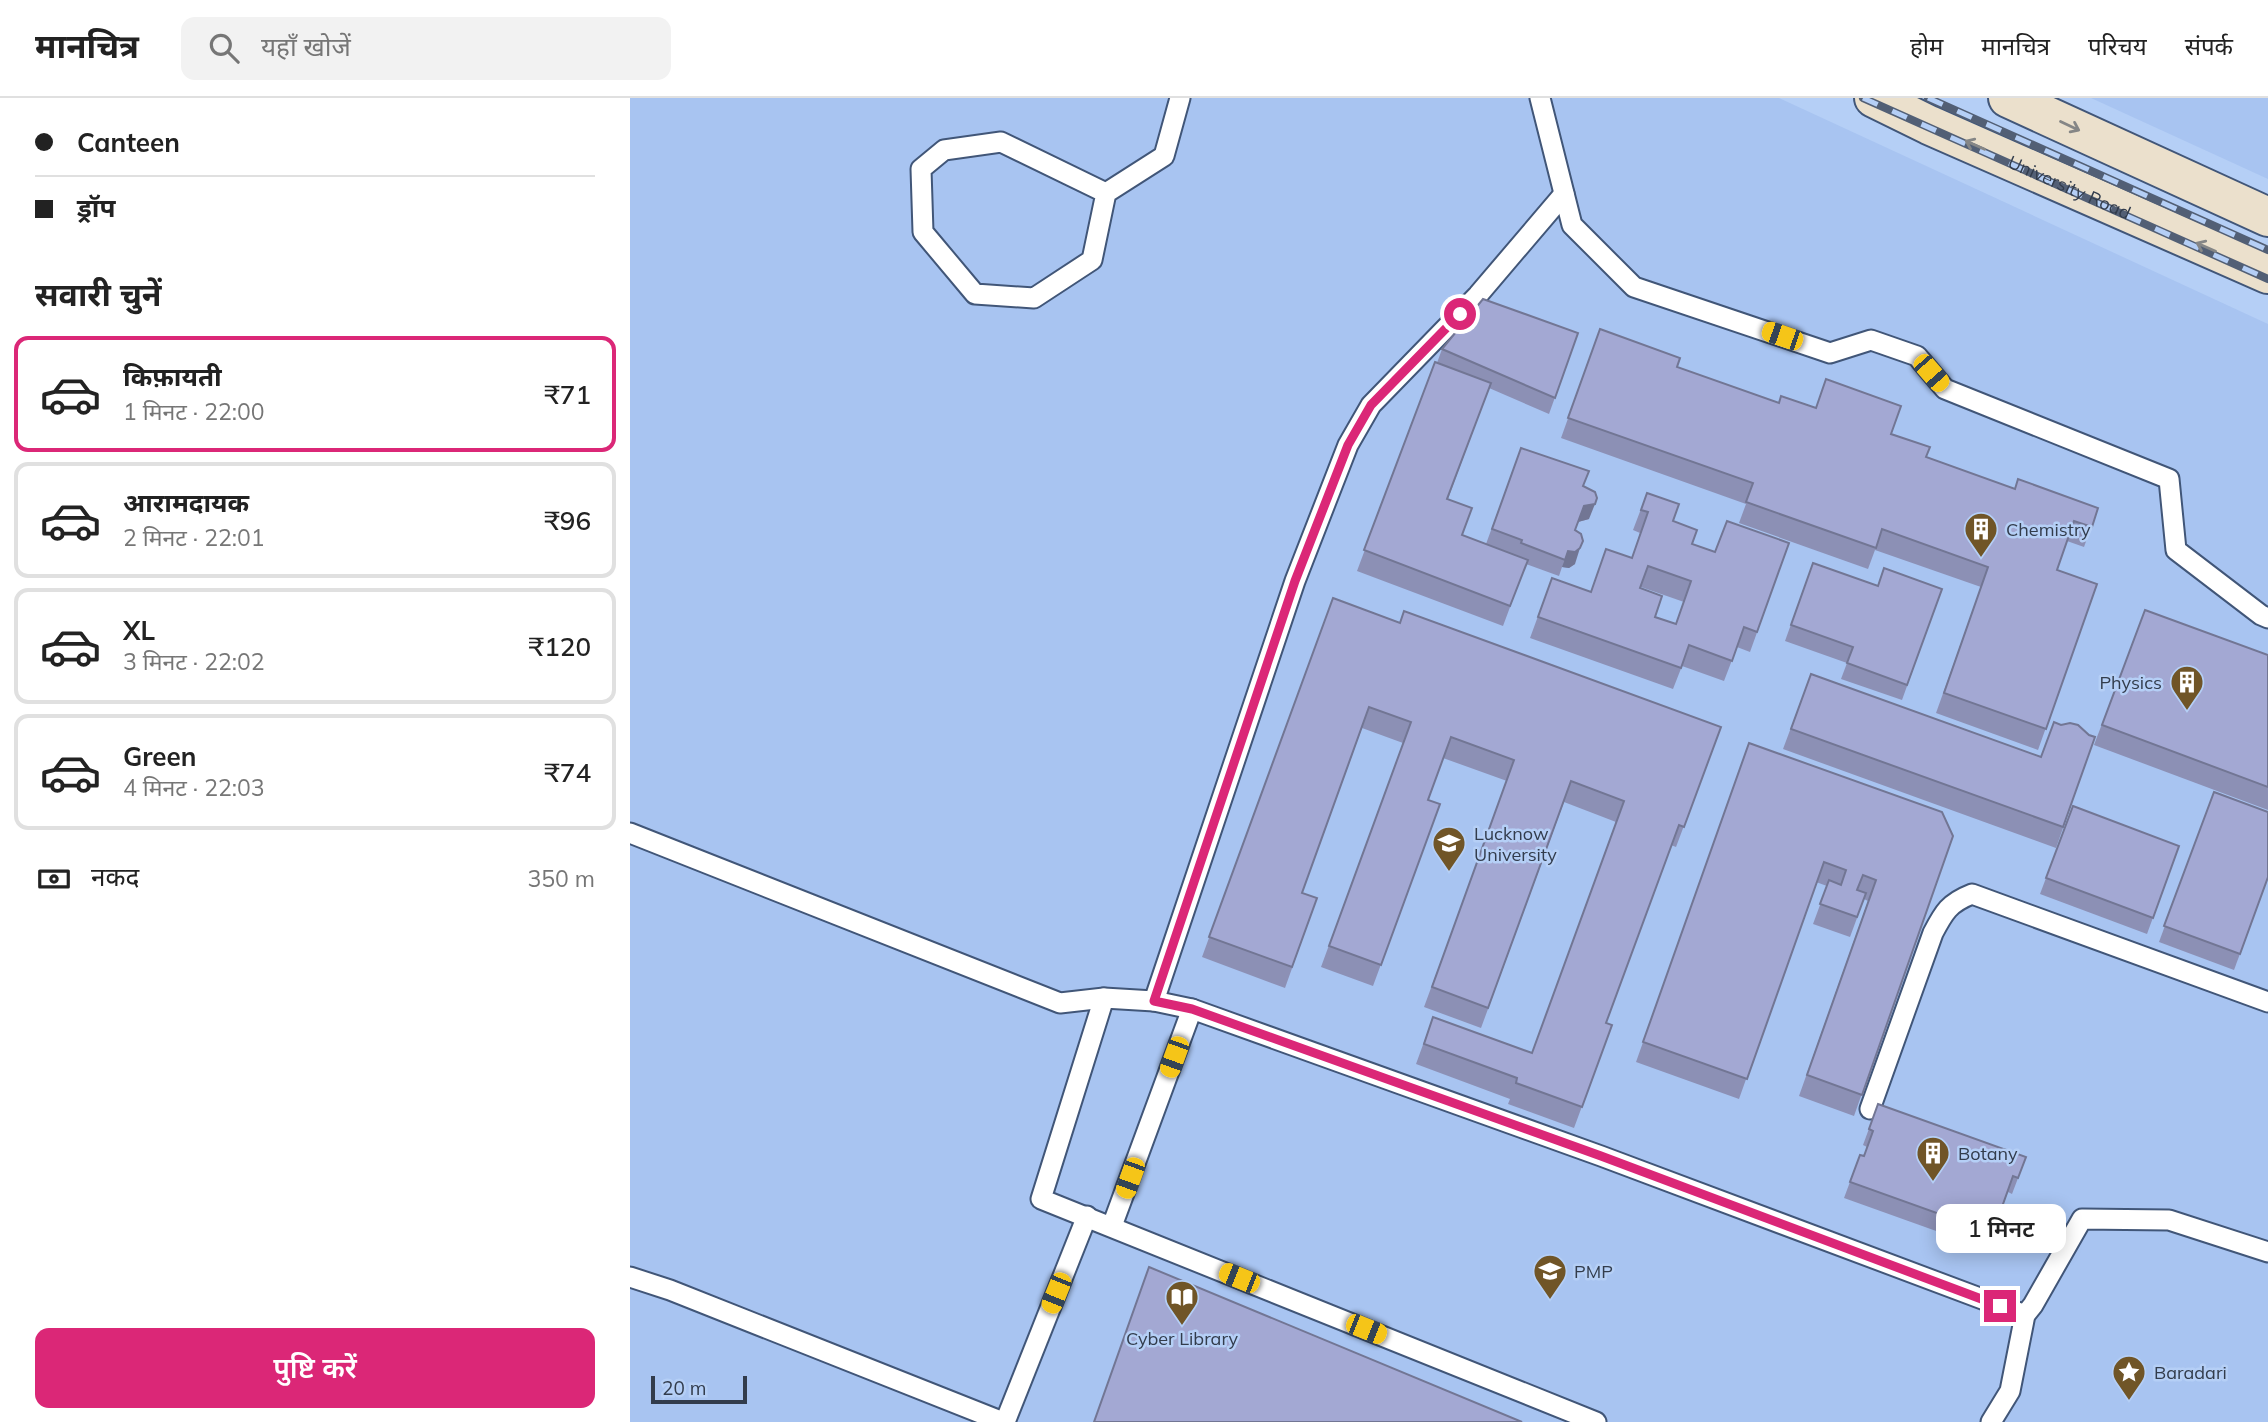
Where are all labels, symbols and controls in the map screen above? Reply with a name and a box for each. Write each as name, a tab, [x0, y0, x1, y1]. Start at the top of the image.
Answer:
search box	[181, 17, 671, 80]
text: मानचित्र	[35, 25, 139, 66]
icon: search	[205, 29, 243, 67]
text: यहाँ खोजें	[261, 30, 351, 63]
text: होम	[1910, 31, 1943, 61]
text: मानचित्र	[1981, 31, 2050, 61]
text: परिचय	[2088, 31, 2147, 61]
text: संपर्क	[2185, 31, 2233, 61]
one-way arrow	[2059, 120, 2080, 133]
text: Canteen	[77, 126, 180, 159]
one-way arrow	[1965, 138, 1986, 151]
street label: University Road	[2005, 150, 2135, 224]
text: ड्रॉप	[77, 191, 115, 224]
one-way arrow	[2195, 240, 2217, 253]
text: सवारी चुनें	[35, 274, 162, 314]
route start	[1444, 298, 1476, 330]
car	[1759, 319, 1806, 353]
car	[1910, 350, 1953, 396]
text: किफ़ायती	[123, 360, 222, 393]
icon: car	[39, 363, 102, 426]
text: ₹71	[544, 378, 591, 411]
text: 1 मिनट · 22:00	[123, 397, 265, 426]
text: आरामदायक	[123, 486, 249, 519]
icon: car	[39, 489, 102, 552]
text: ₹96	[544, 504, 591, 537]
building icon: Chemistry	[1962, 510, 2000, 559]
place label: Chemistry	[2006, 518, 2091, 541]
text: 2 मिनट · 22:01	[123, 523, 265, 552]
text: XL	[123, 614, 155, 647]
icon: car	[39, 615, 102, 678]
text: ₹120	[529, 630, 591, 663]
text: 3 मिनट · 22:02	[123, 647, 265, 676]
building icon: Physics	[2168, 663, 2206, 712]
place label: Physics	[2099, 671, 2162, 694]
text: Green	[123, 740, 196, 773]
icon: car	[39, 741, 102, 804]
text: ₹74	[544, 756, 591, 789]
text: 4 मिनट · 22:03	[123, 773, 265, 802]
place label: Lucknow University	[1474, 822, 1557, 866]
school or university icon: Lucknow University	[1430, 824, 1468, 873]
icon: cash	[35, 860, 73, 898]
text: नकद	[91, 860, 139, 893]
text: 350 m	[527, 864, 595, 893]
car	[1157, 1034, 1192, 1080]
building icon: Botany	[1914, 1134, 1952, 1183]
place label: Botany	[1958, 1142, 2018, 1165]
car	[1113, 1155, 1148, 1201]
callout: 1 मिनट	[1935, 1204, 2065, 1254]
text: 1 मिनट	[1968, 1214, 2034, 1243]
school or university icon: PMP	[1531, 1252, 1569, 1301]
car	[1216, 1260, 1263, 1296]
place label: PMP	[1574, 1260, 1613, 1283]
car	[1039, 1270, 1074, 1316]
library icon: Cyber Library	[1163, 1278, 1201, 1327]
route end	[1984, 1290, 2016, 1322]
car	[1343, 1311, 1390, 1347]
place label: Cyber Library	[1126, 1327, 1238, 1350]
button: पुष्टि करें	[35, 1328, 595, 1408]
place icon: Baradari	[2110, 1353, 2148, 1402]
place label: Baradari	[2154, 1361, 2227, 1384]
scale bar	[651, 1373, 747, 1405]
text: 20 m	[662, 1376, 706, 1400]

